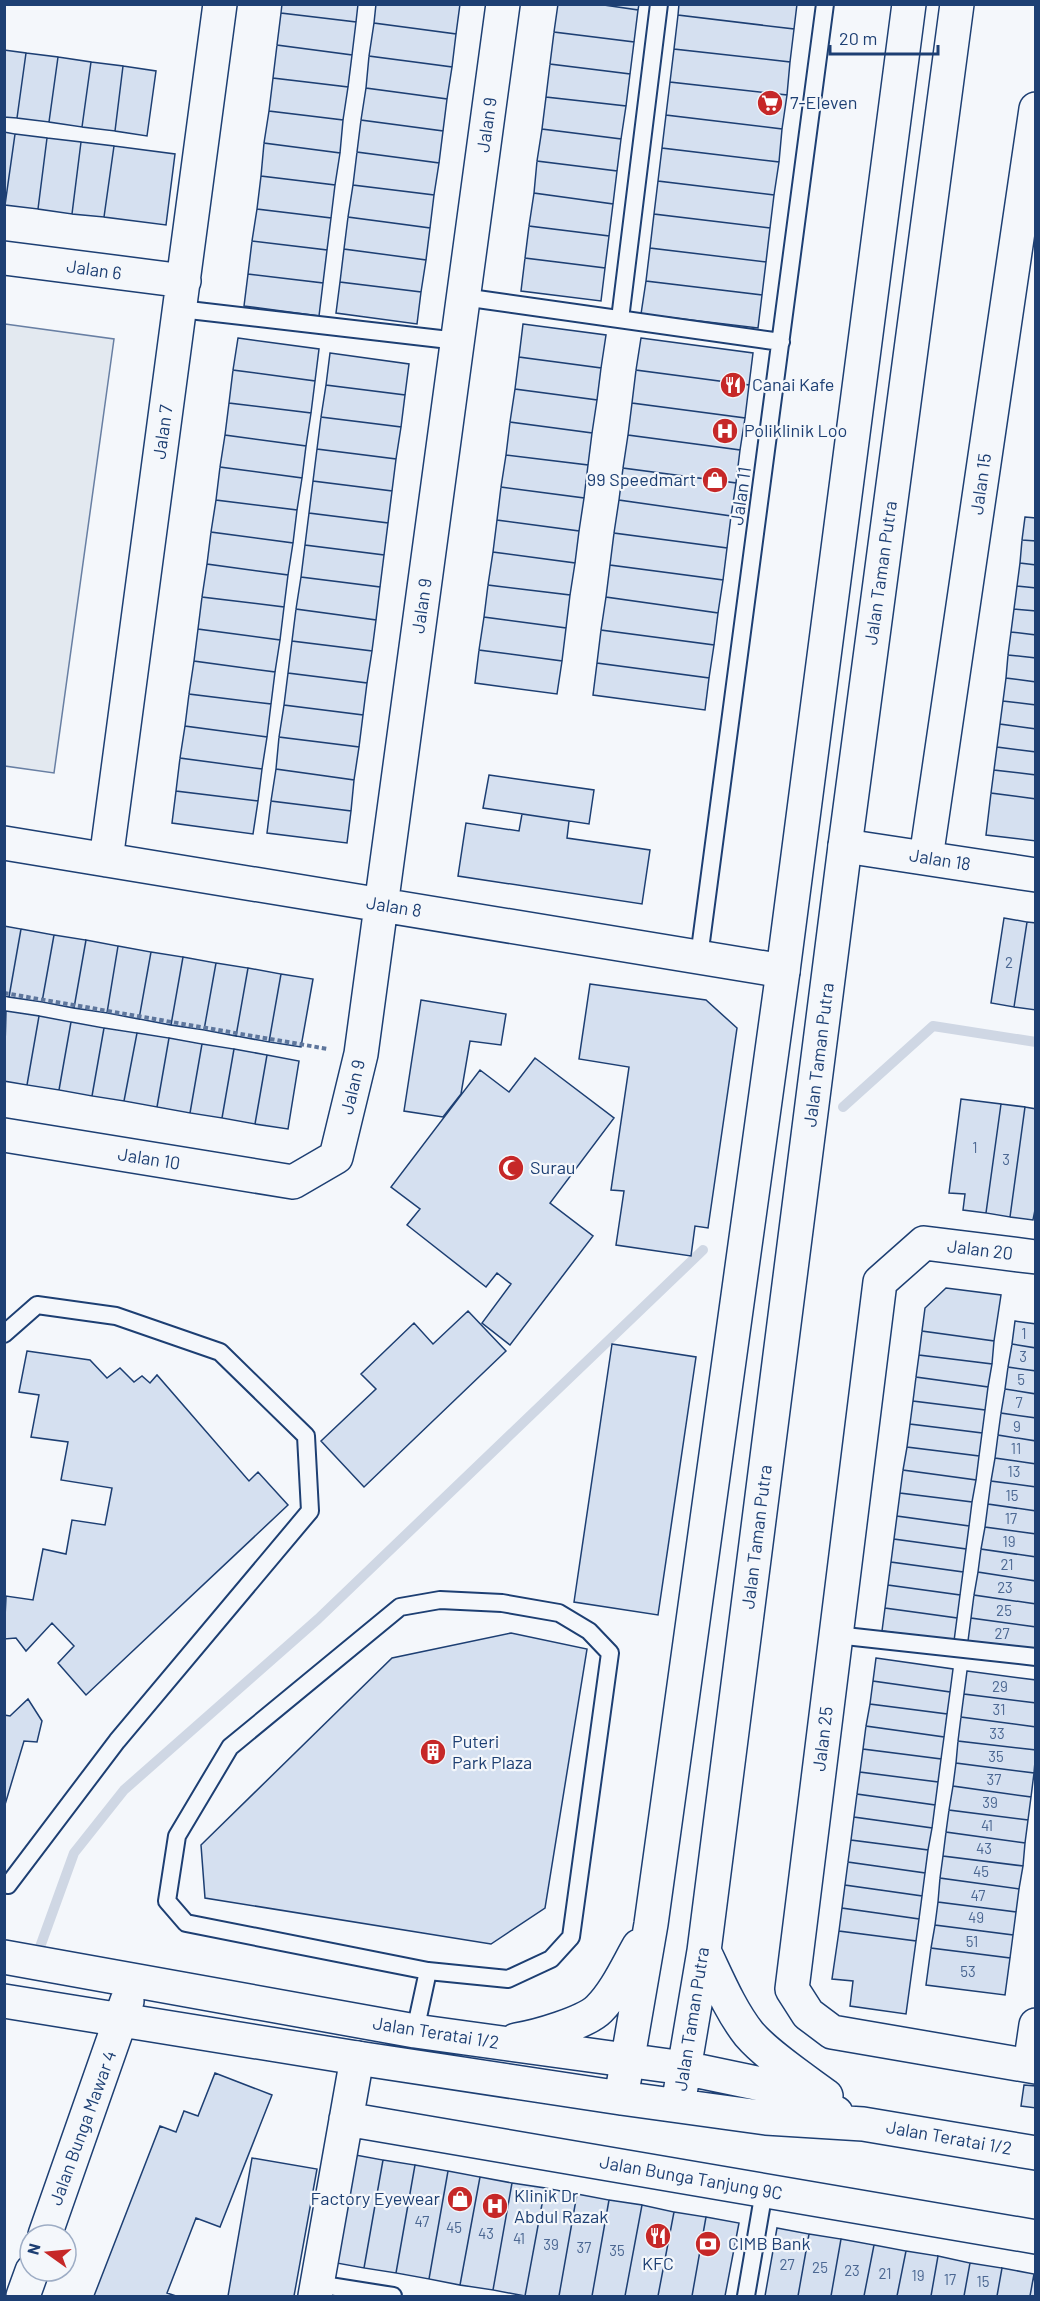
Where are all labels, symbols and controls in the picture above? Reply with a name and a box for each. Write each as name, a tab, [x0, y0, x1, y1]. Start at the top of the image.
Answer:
scale bar	[830, 18, 938, 56]
text: 20 m	[839, 27, 877, 49]
supermarket icon: 7-Eleven	[755, 88, 785, 118]
place label: 7-Eleven	[790, 91, 858, 113]
street label: Jalan 9	[471, 96, 501, 154]
street label: Jalan 6	[65, 254, 123, 284]
restaurant icon: Canai Kafe	[718, 370, 748, 400]
place label: Canai Kafe	[752, 373, 834, 395]
street label: Jalan 7	[147, 403, 177, 461]
hospital icon: Poliklinik Loo	[710, 416, 740, 446]
place label: Poliklinik Loo	[744, 419, 847, 441]
street label: Jalan 15	[965, 452, 995, 516]
shop icon: 99 Speedmart	[700, 465, 730, 495]
street label: Jalan 11	[725, 465, 755, 527]
place label: 99 Speedmart	[587, 468, 696, 490]
street label: Jalan Taman Putra	[859, 499, 901, 646]
street label: Jalan 9	[406, 577, 436, 635]
street label: Jalan 18	[908, 843, 972, 875]
street label: Jalan 8	[365, 891, 423, 921]
house number: 2	[1005, 953, 1013, 971]
street label: Jalan Taman Putra	[798, 981, 838, 1128]
street label: Jalan 9	[335, 1057, 369, 1116]
house number: 1	[972, 1138, 978, 1156]
street label: Jalan 10	[116, 1142, 182, 1174]
house number: 3	[1002, 1150, 1010, 1168]
mosque icon: Surau	[496, 1153, 526, 1183]
place label: Surau	[530, 1156, 576, 1178]
street label: Jalan 20	[946, 1234, 1014, 1264]
house number: 1	[1021, 1324, 1027, 1342]
house number: 3	[1019, 1347, 1027, 1365]
house number: 5	[1017, 1370, 1025, 1388]
house number: 7	[1015, 1393, 1023, 1411]
house number: 9	[1013, 1417, 1021, 1435]
house number: 11	[1011, 1439, 1021, 1457]
house number: 13	[1008, 1462, 1020, 1480]
street label: Jalan Taman Putra	[736, 1463, 776, 1610]
house number: 15	[1006, 1486, 1018, 1504]
house number: 17	[1005, 1509, 1017, 1527]
house number: 19	[1002, 1532, 1016, 1550]
house number: 21	[1000, 1555, 1014, 1573]
house number: 23	[997, 1578, 1013, 1596]
house number: 25	[996, 1601, 1012, 1619]
house number: 27	[994, 1624, 1010, 1642]
house number: 29	[992, 1677, 1008, 1695]
house number: 31	[993, 1700, 1005, 1718]
street label: Jalan 25	[807, 1705, 837, 1773]
house number: 33	[989, 1724, 1005, 1742]
place label: Puteri Park Plaza	[452, 1730, 532, 1773]
building icon: Puteri Park Plaza	[418, 1737, 448, 1767]
house number: 35	[988, 1747, 1004, 1765]
house number: 37	[987, 1770, 1001, 1788]
house number: 39	[982, 1793, 998, 1811]
house number: 41	[981, 1816, 993, 1834]
house number: 43	[976, 1839, 992, 1857]
house number: 45	[973, 1862, 989, 1880]
house number: 47	[971, 1886, 985, 1904]
house number: 49	[968, 1908, 984, 1926]
house number: 51	[966, 1932, 978, 1950]
street label: Jalan Taman Putra	[669, 1945, 713, 2092]
house number: 53	[960, 1962, 976, 1980]
street label: Jalan Teratai 1/2	[371, 2011, 501, 2053]
street label: Jalan Bunga Mawar 4	[44, 2047, 120, 2208]
street label: Jalan Teratai 1/2	[884, 2115, 1014, 2159]
street label: Jalan Bunga Tanjung 9C	[598, 2150, 784, 2204]
shop icon: Factory Eyewear	[445, 2184, 475, 2214]
place label: Klinik Dr Abdul Razak	[514, 2184, 608, 2227]
place label: Factory Eyewear	[311, 2187, 440, 2209]
hospital icon: Klinik Dr Abdul Razak	[480, 2191, 510, 2221]
house number: 47	[415, 2212, 429, 2230]
house number: 45	[446, 2218, 462, 2236]
restaurant icon: KFC	[643, 2221, 673, 2251]
north arrow	[18, 2223, 78, 2283]
house number: 43	[478, 2224, 494, 2242]
house number: 41	[513, 2229, 525, 2247]
bank icon: CIMB Bank	[693, 2229, 723, 2259]
place label: CIMB Bank	[728, 2232, 810, 2254]
house number: 39	[543, 2235, 559, 2253]
house number: 37	[577, 2238, 591, 2256]
text: N	[22, 2241, 44, 2257]
house number: 35	[609, 2241, 625, 2259]
place label: KFC	[642, 2252, 674, 2274]
house number: 27	[779, 2255, 795, 2273]
house number: 25	[812, 2258, 828, 2276]
house number: 23	[844, 2261, 860, 2279]
house number: 21	[878, 2264, 892, 2282]
house number: 19	[911, 2266, 925, 2284]
house number: 17	[944, 2270, 956, 2288]
house number: 15	[977, 2272, 989, 2290]

